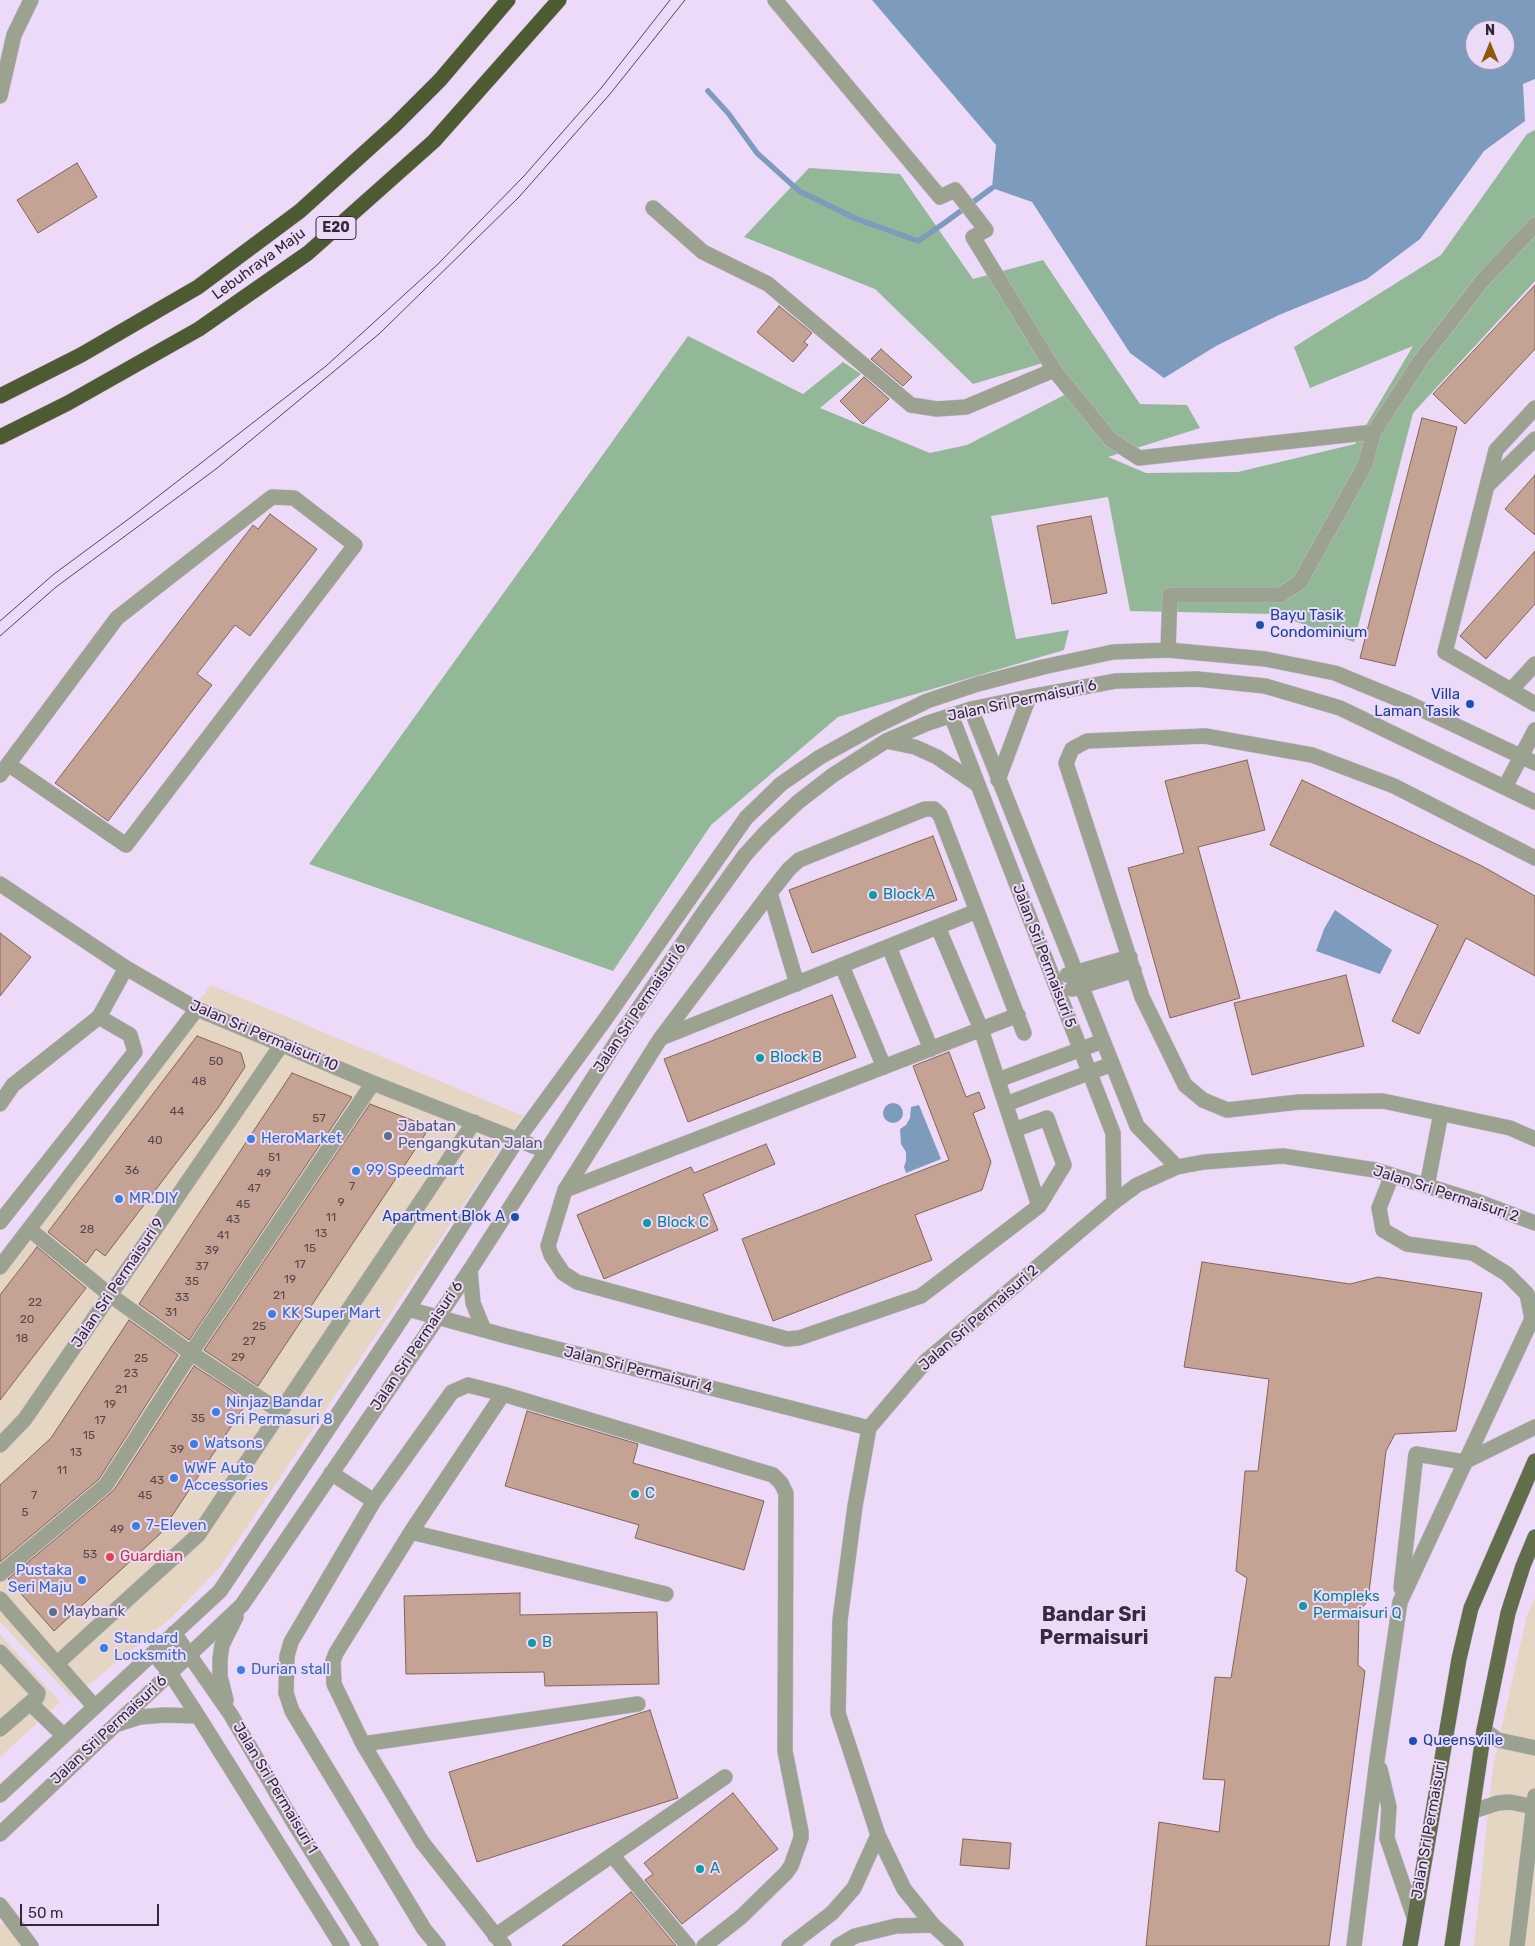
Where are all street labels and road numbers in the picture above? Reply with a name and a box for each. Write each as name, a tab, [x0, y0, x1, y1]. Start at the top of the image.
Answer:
road number: E20	[316, 217, 356, 240]
street label: Lebuhraya Maju	[209, 224, 309, 304]
street label: Jalan Sri Permaisuri 6	[946, 676, 1098, 726]
street label: Jalan Sri Permaisuri 5	[1008, 882, 1080, 1030]
street label: Jalan Sri Permaisuri 6	[590, 940, 690, 1076]
street label: Jalan Sri Permaisuri 10	[187, 997, 341, 1075]
street label: Jalan Sri Permaisuri 2	[1371, 1162, 1521, 1226]
street label: Jalan Sri Permaisuri 9	[68, 1215, 168, 1351]
street label: Jalan Sri Permaisuri 2	[916, 1261, 1042, 1375]
street label: Jalan Sri Permaisuri 6	[367, 1278, 467, 1414]
street label: Jalan Sri Permaisuri 4	[562, 1343, 714, 1397]
street label: Jalan Sri Permaisuri 6	[47, 1671, 171, 1789]
street label: Jalan Sri Permaisuri 1	[229, 1719, 321, 1857]
street label: Jalan Sri Permaisuri	[1408, 1760, 1450, 1900]

